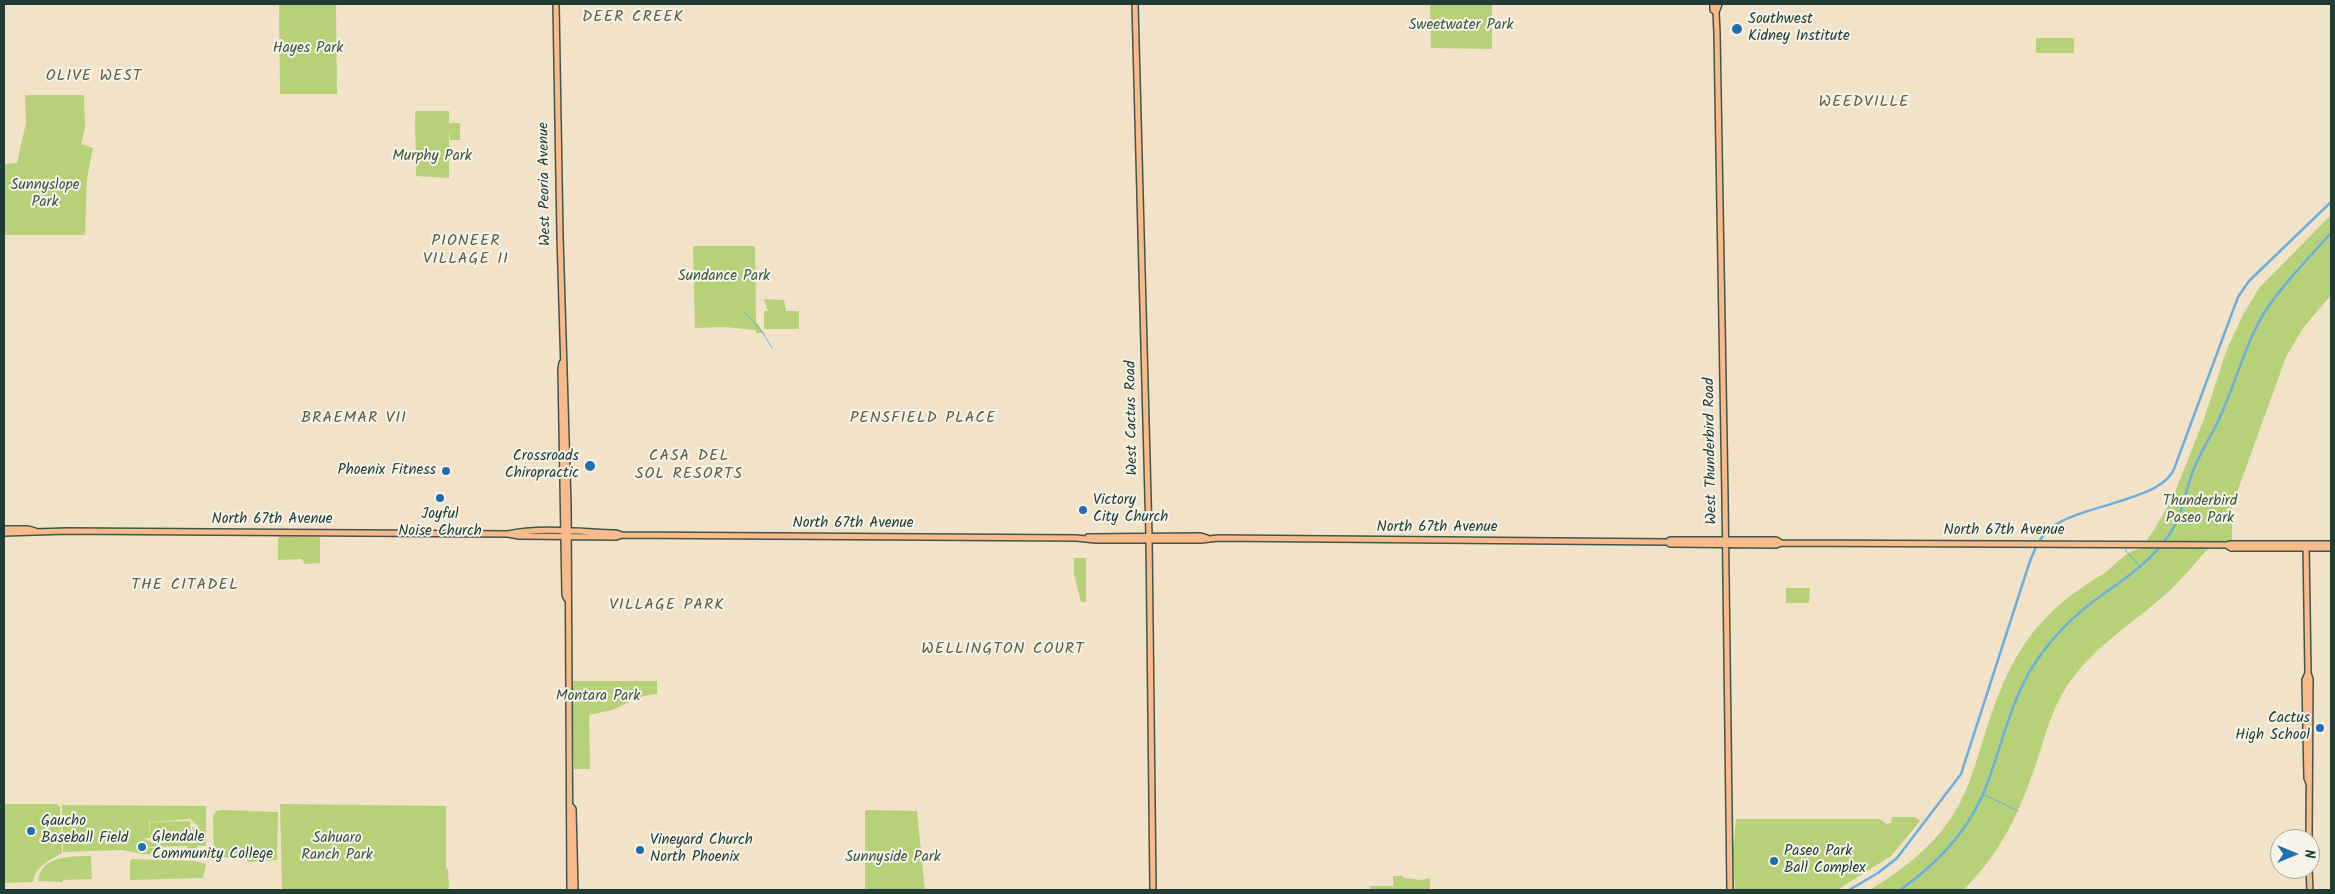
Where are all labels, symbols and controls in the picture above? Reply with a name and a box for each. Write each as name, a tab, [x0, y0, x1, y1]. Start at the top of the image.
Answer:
district label: DEER CREEK	[581, 8, 685, 28]
place label: Southwest Kidney Institute	[1748, 11, 1850, 46]
park label: Sweetwater Park	[1408, 17, 1514, 35]
marker: Southwest Kidney Institute	[1730, 22, 1744, 36]
park label: Hayes Park	[273, 40, 343, 58]
district label: OLIVE WEST	[44, 67, 144, 87]
district label: WEEDVILLE	[1817, 93, 1911, 113]
street label: West Peoria Avenue	[536, 122, 556, 246]
park label: Murphy Park	[392, 148, 472, 166]
park label: Sunnyslope Park	[11, 177, 79, 212]
district label: PIONEER VILLAGE II	[422, 232, 510, 270]
park label: Sundance Park	[678, 268, 770, 286]
street label: West Cactus Road	[1123, 360, 1143, 476]
street label: West Thunderbird Road	[1702, 377, 1722, 525]
district label: BRAEMAR VII	[300, 409, 408, 429]
district label: PENSFIELD PLACE	[848, 409, 998, 429]
district label: CASA DEL SOL RESORTS	[634, 447, 744, 485]
place label: Crossroads Chiropractic	[505, 448, 579, 483]
marker: Crossroads Chiropractic	[583, 459, 597, 473]
place label: Phoenix Fitness	[338, 462, 436, 480]
marker: Phoenix Fitness	[440, 465, 452, 477]
marker: Joyful Noise Church	[434, 492, 446, 504]
place label: Victory City Church	[1093, 492, 1168, 527]
park label: Thunderbird Paseo Park	[2163, 493, 2237, 528]
marker: Victory City Church	[1077, 504, 1089, 516]
place label: Joyful Noise Church	[398, 506, 482, 541]
street label: North 67th Avenue	[211, 511, 333, 529]
street label: North 67th Avenue	[792, 515, 914, 533]
street label: North 67th Avenue	[1376, 519, 1498, 537]
street label: North 67th Avenue	[1943, 522, 2065, 540]
district label: THE CITADEL	[130, 576, 240, 596]
district label: VILLAGE PARK	[608, 596, 726, 616]
district label: WELLINGTON COURT	[919, 640, 1087, 660]
park label: Montara Park	[556, 688, 640, 706]
place label: Cactus High School	[2235, 710, 2310, 745]
marker: Cactus High School	[2314, 722, 2326, 734]
place label: Gaucho Baseball Field	[41, 813, 128, 848]
marker: Gaucho Baseball Field	[25, 825, 37, 837]
place label: Glendale Community College	[152, 829, 273, 864]
north arrow	[2270, 829, 2320, 879]
park label: Sahuaro Ranch Park	[301, 830, 373, 865]
place label: Vineyard Church North Phoenix	[650, 832, 753, 867]
marker: Glendale Community College	[136, 841, 148, 853]
place label: Paseo Park Ball Complex	[1784, 843, 1866, 878]
marker: Vineyard Church North Phoenix	[634, 844, 646, 856]
park label: Sunnyside Park	[845, 849, 941, 867]
text: N	[2298, 850, 2320, 858]
marker: Paseo Park Ball Complex	[1768, 855, 1780, 867]

